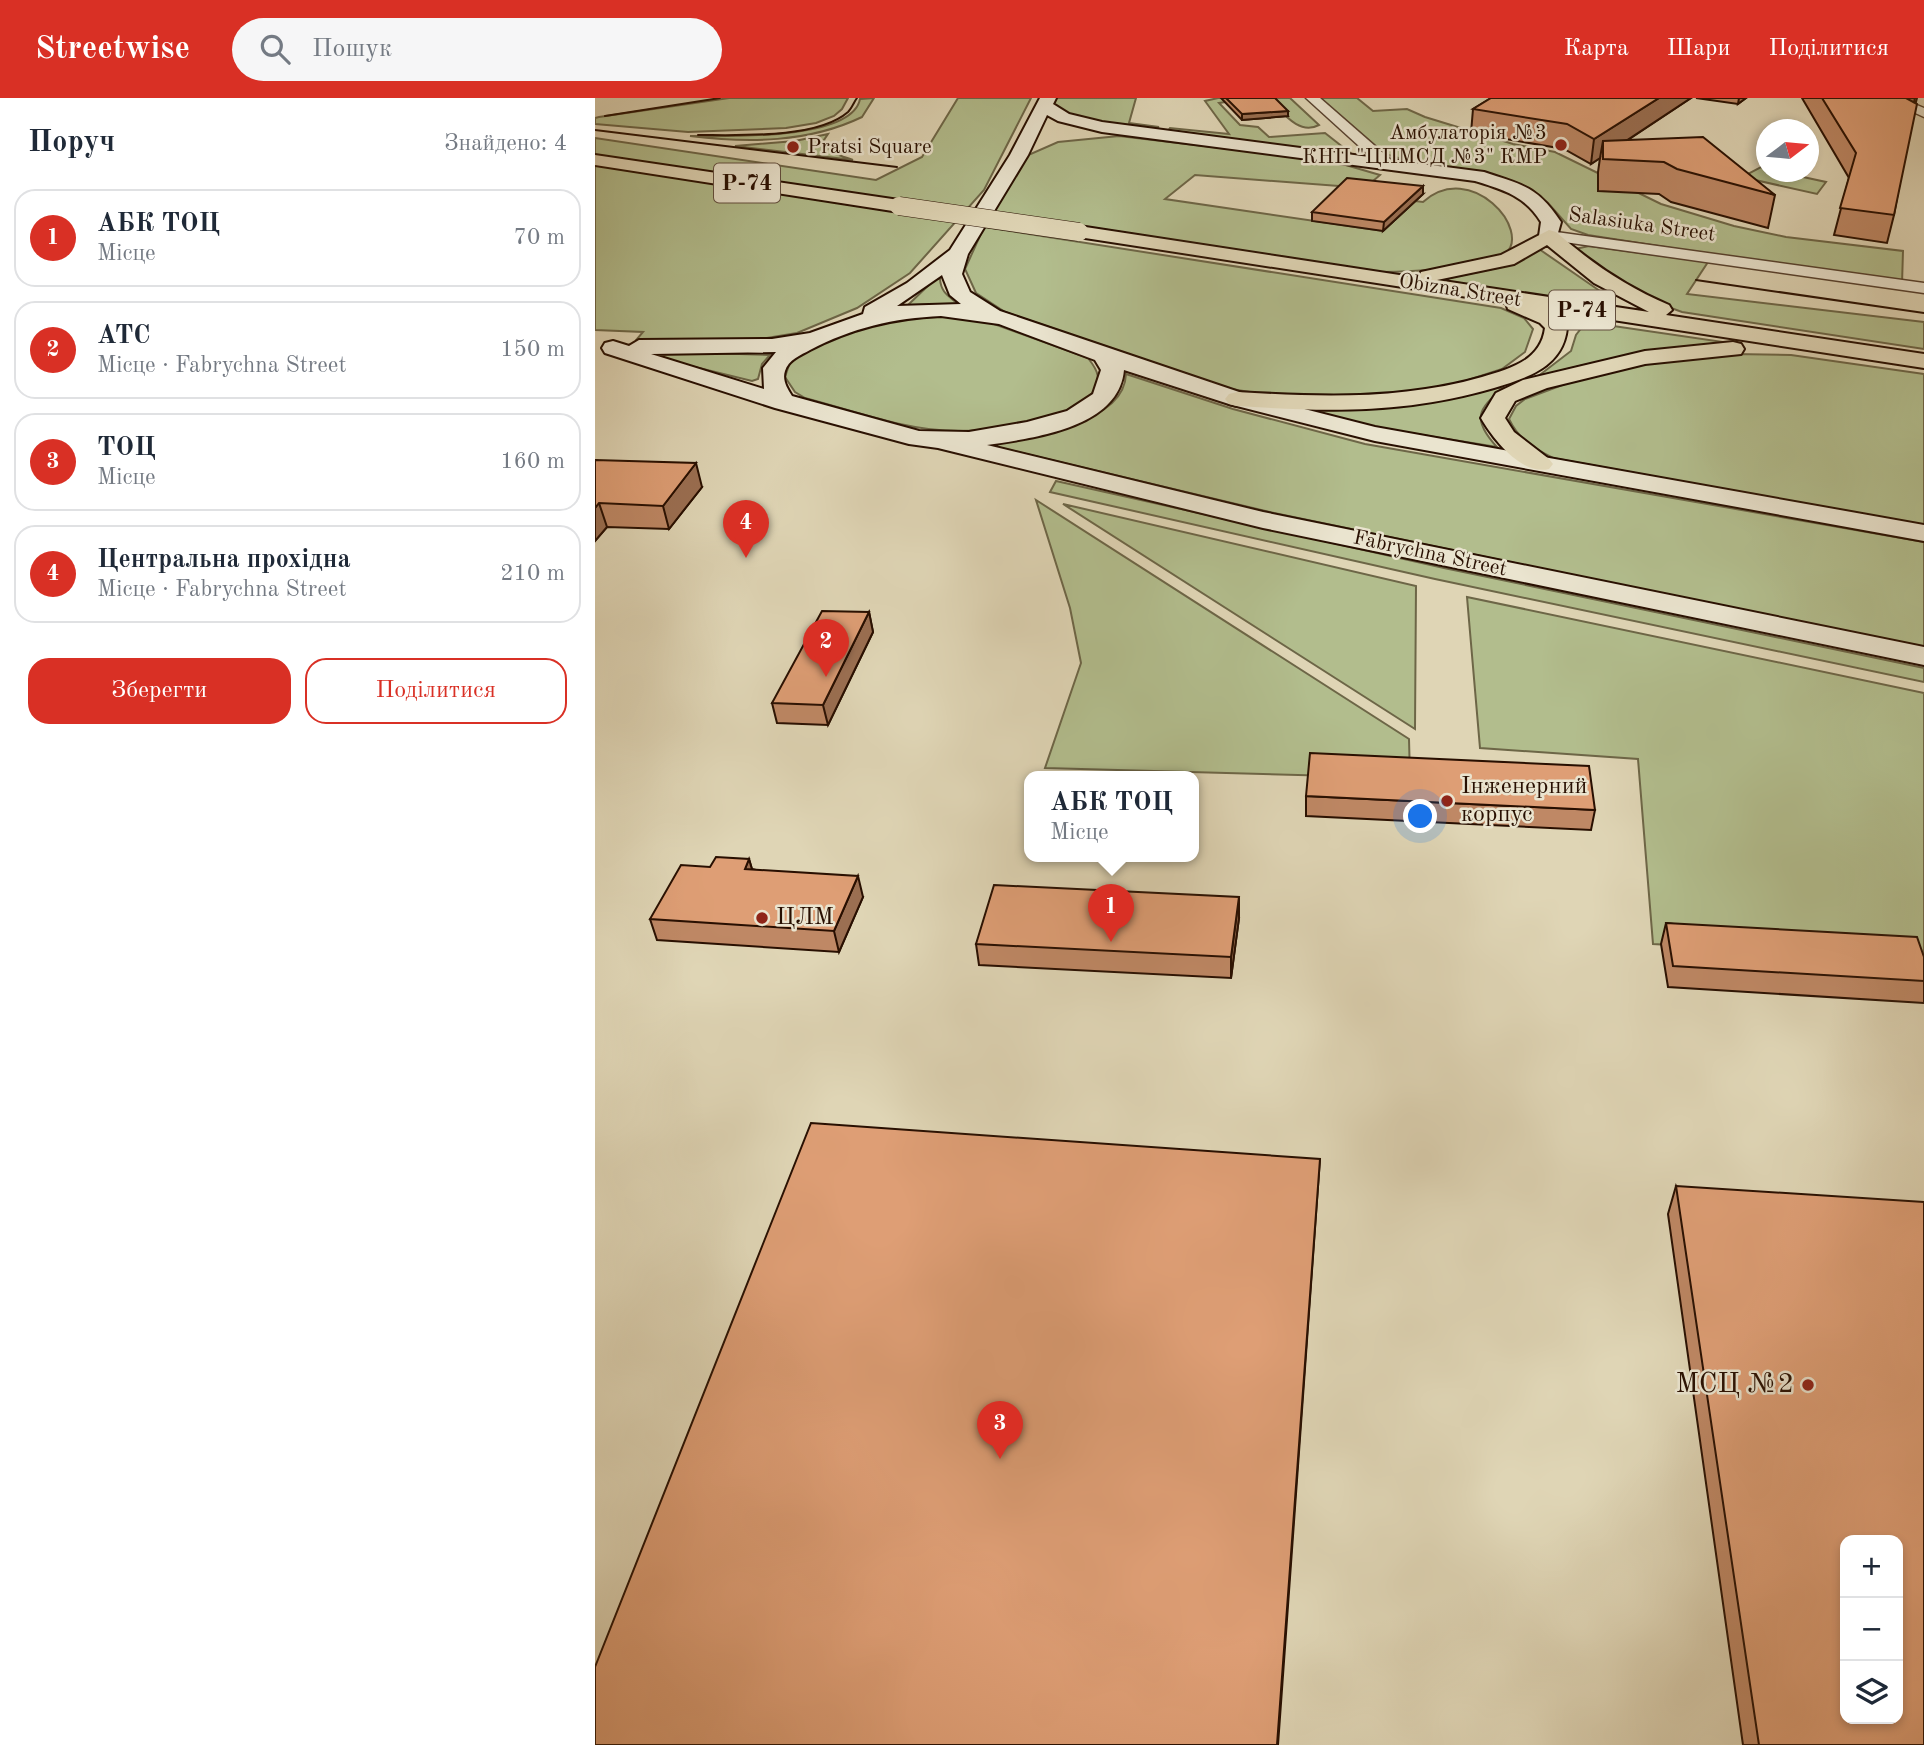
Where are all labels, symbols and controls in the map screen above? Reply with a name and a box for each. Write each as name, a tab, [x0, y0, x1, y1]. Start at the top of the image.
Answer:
search box	[232, 18, 722, 81]
icon: search	[256, 30, 294, 68]
text: Streetwise	[35, 33, 190, 66]
text: Пошук	[312, 36, 392, 62]
text: Карта	[1564, 37, 1629, 61]
text: Шари	[1667, 37, 1730, 61]
text: Поділитися	[1768, 37, 1889, 61]
north arrow	[1756, 119, 1819, 182]
place label: Амбулаторія №3 КНП "ЦПМСД №3" КМР	[1302, 123, 1547, 168]
text: Поруч	[28, 128, 115, 158]
text: Знайдено: 4	[444, 132, 567, 155]
place label: Pratsi Square	[807, 137, 932, 158]
marker: Амбулаторія №3 КНП "ЦПМСД №3" КМР	[1553, 137, 1569, 153]
marker: Pratsi Square	[785, 139, 801, 155]
road number: Р-74	[714, 164, 780, 202]
street label: Salasiuka Street	[1567, 204, 1717, 246]
text: АБК ТОЦ	[97, 211, 220, 237]
text: 1	[46, 226, 60, 249]
text: 70 m	[514, 226, 565, 249]
text: Місце	[97, 242, 156, 265]
street label: Obizna Street	[1397, 271, 1523, 311]
road number: Р-74	[1549, 290, 1615, 330]
text: АТС	[97, 323, 150, 349]
text: 2	[46, 338, 60, 361]
text: 150 m	[500, 338, 565, 361]
text: Місце · Fabrychna Street	[97, 354, 346, 377]
text: ТОЦ	[97, 435, 156, 461]
text: 3	[46, 450, 60, 473]
text: 160 m	[500, 450, 565, 473]
text: Місце	[97, 466, 156, 489]
pin: 4	[723, 500, 769, 558]
street label: Fabrychna Street	[1351, 527, 1509, 581]
text: Центральна прохідна	[97, 547, 351, 573]
text: 4	[46, 562, 60, 585]
text: 210 m	[500, 562, 565, 585]
text: Місце · Fabrychna Street	[97, 578, 346, 601]
pin: 2	[803, 619, 849, 677]
button: Зберегти	[28, 658, 291, 724]
button: Поділитися	[305, 658, 567, 724]
popup	[1024, 771, 1199, 862]
place label: Інженерний корпус	[1461, 775, 1587, 827]
text: АБК ТОЦ	[1050, 790, 1173, 816]
marker: Інженерний корпус	[1439, 793, 1455, 809]
your location	[1403, 799, 1437, 833]
text: Місце	[1050, 821, 1109, 844]
pin: 1	[1088, 884, 1134, 942]
place label: ЦЛМ	[776, 906, 834, 930]
marker: ЦЛМ	[754, 910, 770, 926]
place label: МСЦ №2	[1675, 1371, 1794, 1399]
marker: МСЦ №2	[1800, 1377, 1816, 1393]
pin: 3	[977, 1401, 1023, 1459]
map controls	[1840, 1535, 1903, 1724]
button: +	[1840, 1535, 1903, 1598]
button: −	[1840, 1598, 1903, 1661]
button: layers	[1840, 1661, 1903, 1724]

